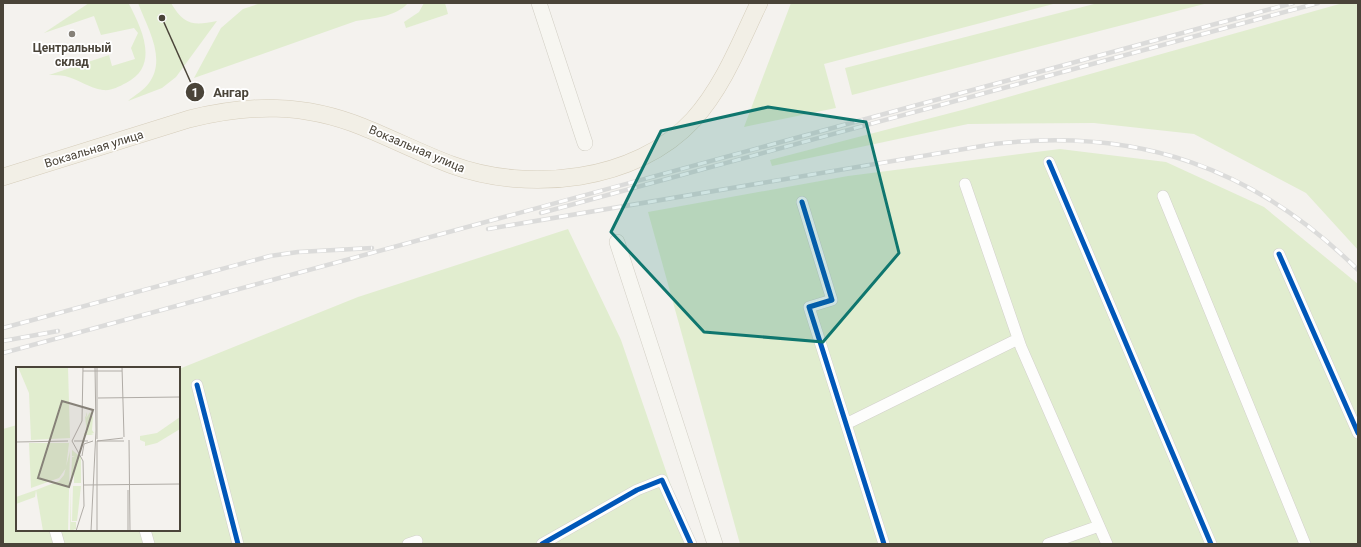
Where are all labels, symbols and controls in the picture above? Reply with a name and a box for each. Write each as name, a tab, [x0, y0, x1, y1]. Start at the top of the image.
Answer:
marker: Центральный склад	[67, 29, 77, 39]
place label: Центральный склад	[33, 41, 112, 69]
callout: Ангар	[185, 80, 256, 105]
text: Ангар	[213, 85, 249, 100]
text: 1	[192, 86, 198, 100]
street label: Вокзальная улица	[367, 122, 467, 176]
street label: Вокзальная улица	[43, 127, 145, 171]
inset map	[16, 367, 180, 531]

